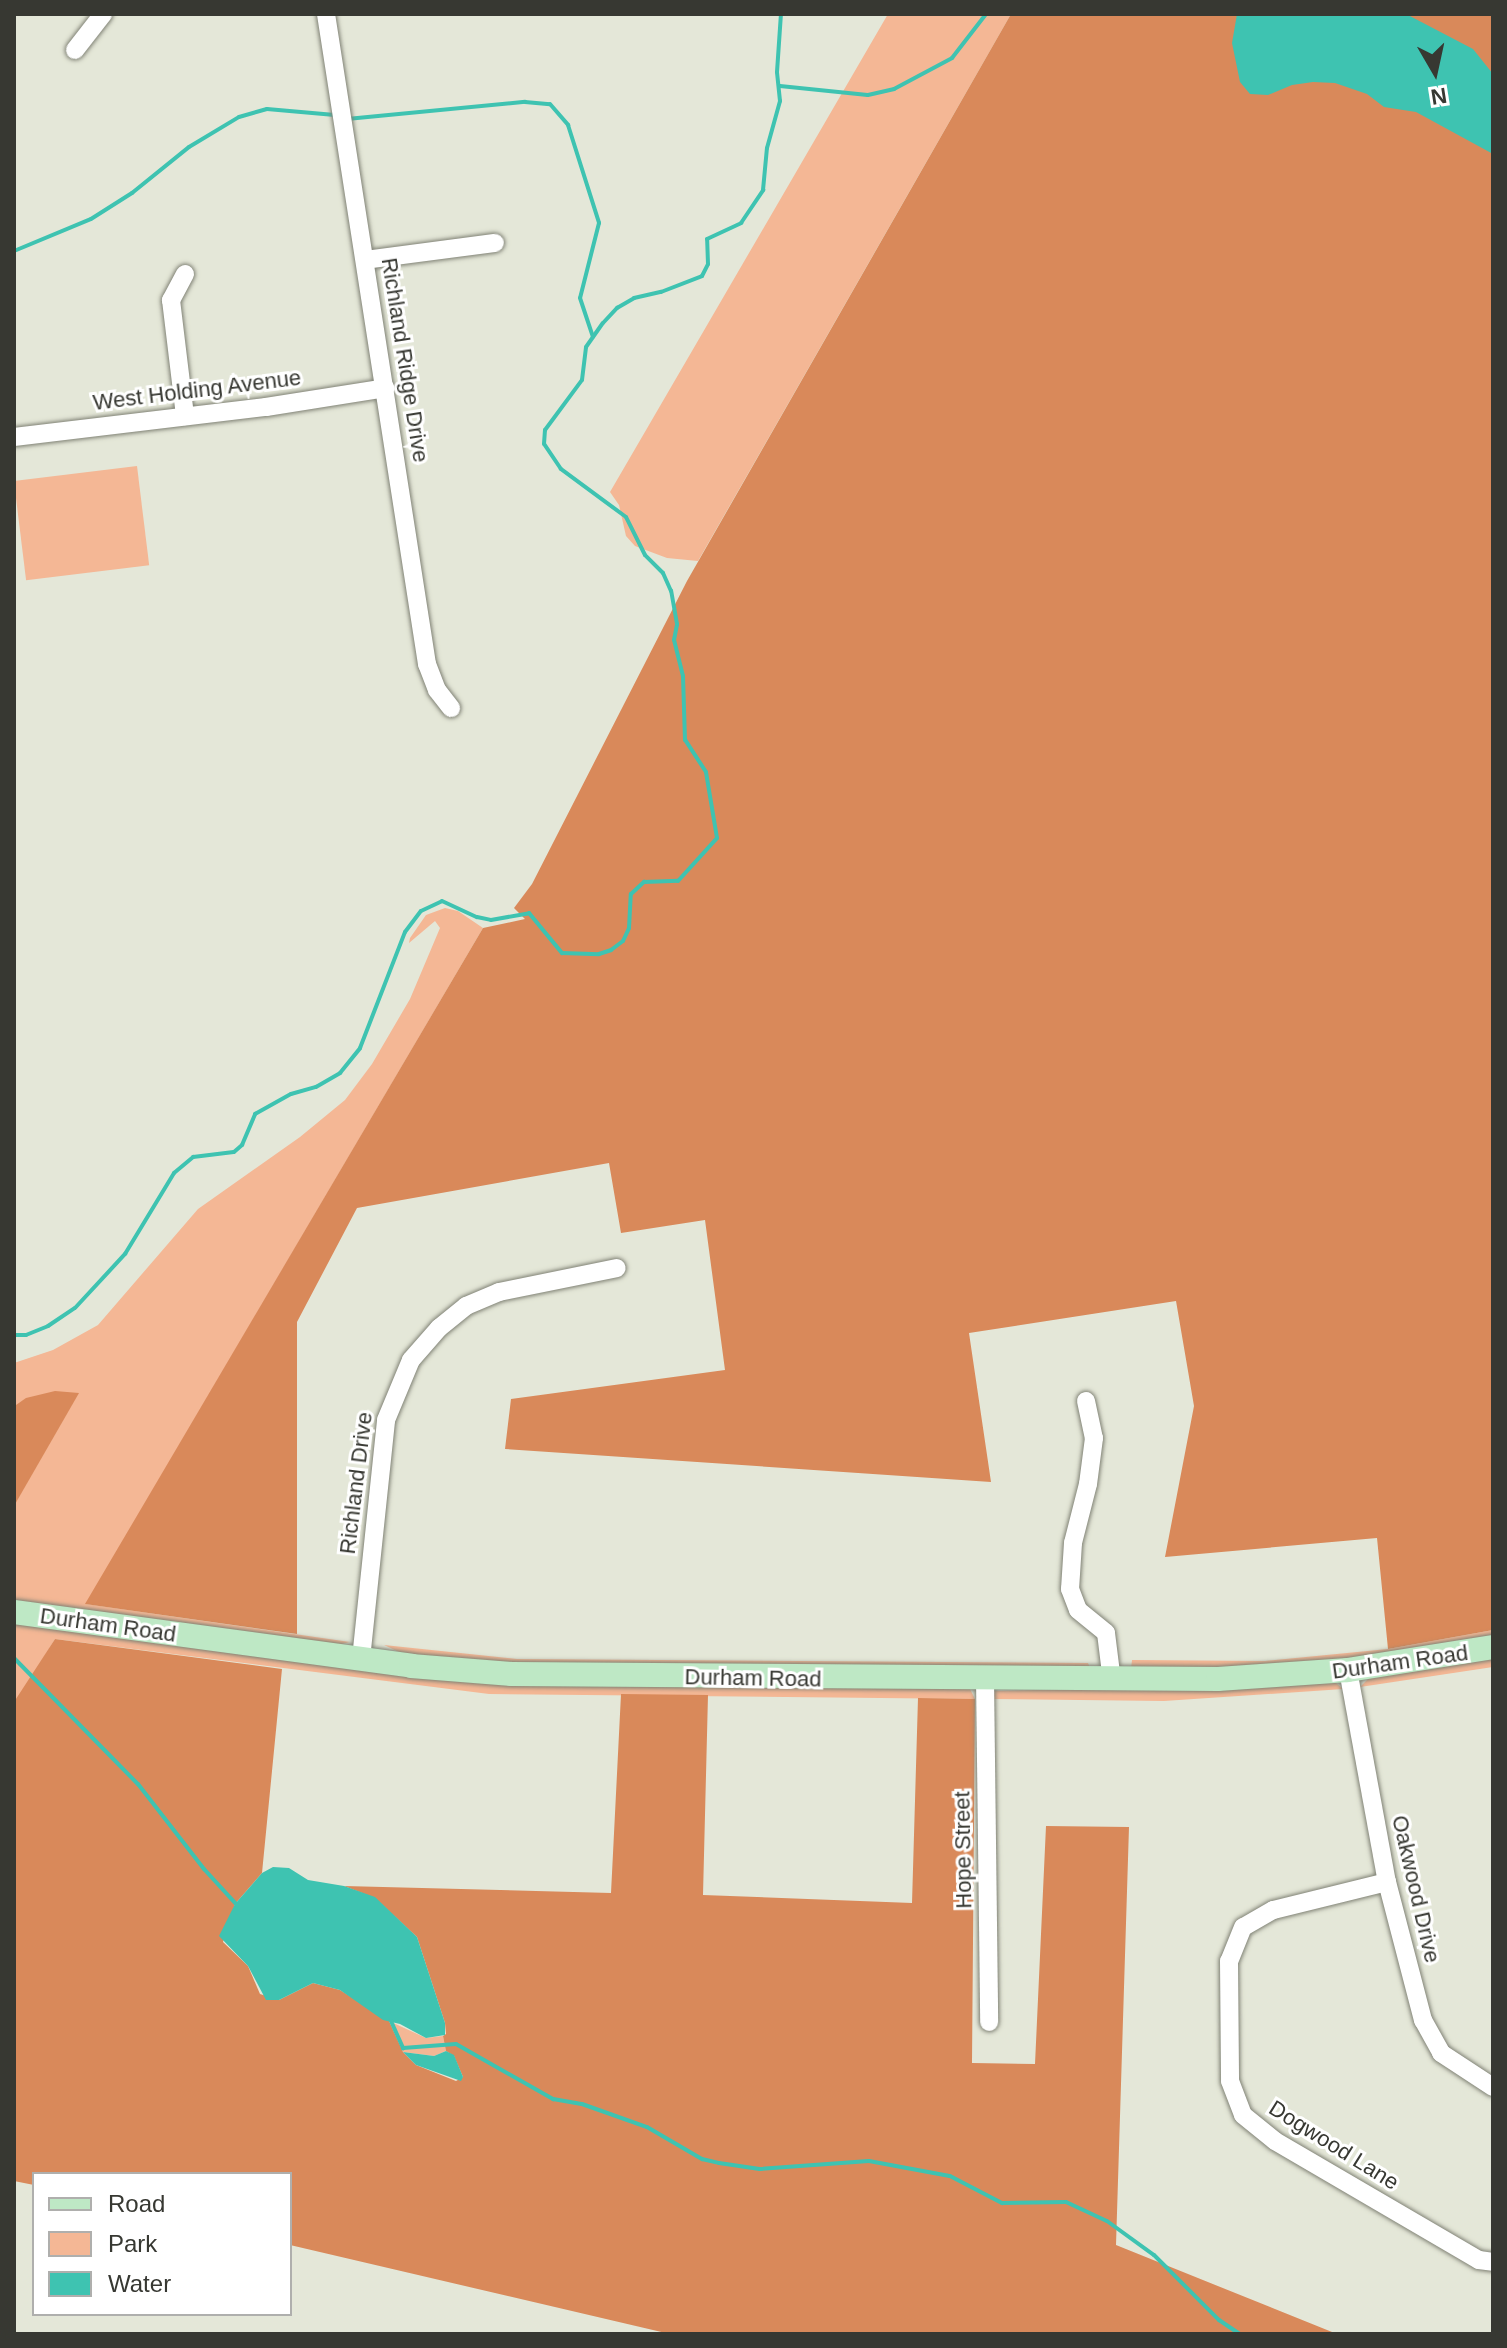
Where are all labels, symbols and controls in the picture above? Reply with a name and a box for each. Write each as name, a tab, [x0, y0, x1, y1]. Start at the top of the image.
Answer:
north arrow	[1395, 32, 1475, 112]
text: N	[1429, 83, 1449, 110]
street label: Richland Ridge Drive	[376, 256, 434, 464]
street label: West Holding Avenue	[91, 364, 303, 416]
street label: Richland Drive	[334, 1410, 378, 1556]
street label: Durham Road	[38, 1602, 178, 1648]
street label: Durham Road	[1330, 1639, 1470, 1685]
street label: Durham Road	[684, 1664, 822, 1692]
street label: Hope Street	[949, 1791, 977, 1909]
street label: Oakwood Drive	[1386, 1813, 1446, 1965]
street label: Dogwood Lane	[1264, 2095, 1404, 2195]
legend	[32, 2172, 292, 2316]
text: Road	[108, 2190, 165, 2217]
text: Park	[108, 2230, 157, 2257]
text: Water	[108, 2270, 171, 2297]

